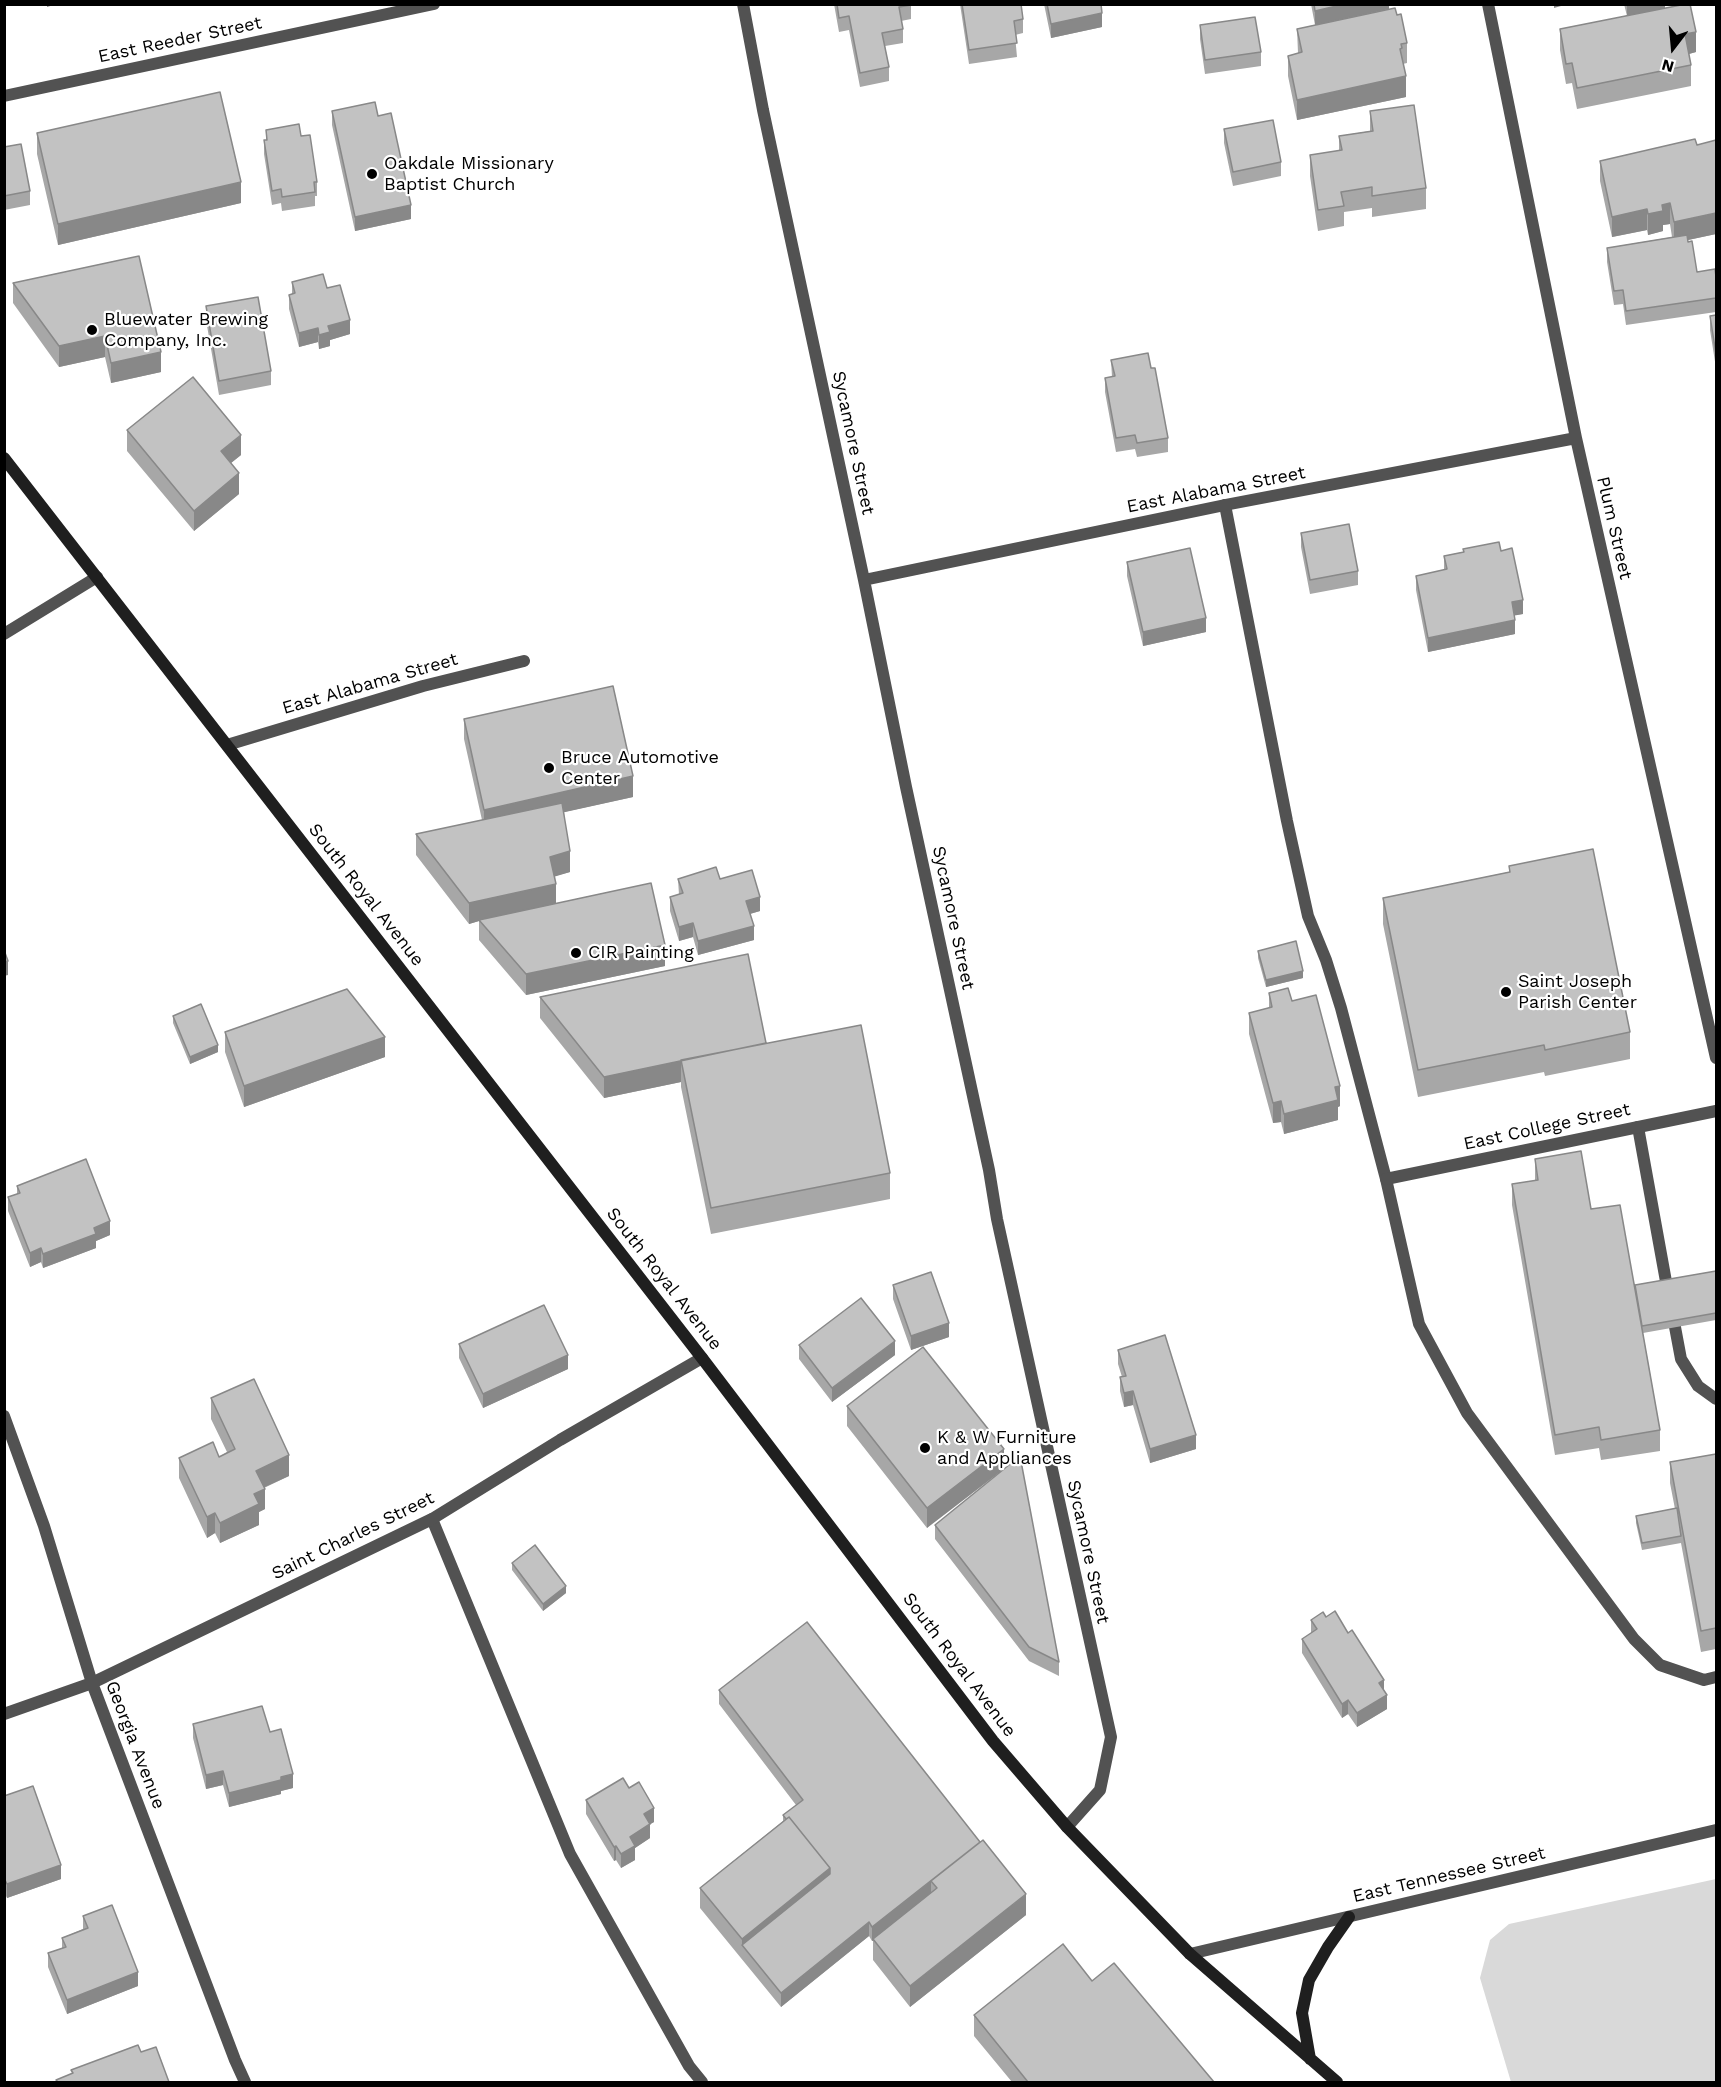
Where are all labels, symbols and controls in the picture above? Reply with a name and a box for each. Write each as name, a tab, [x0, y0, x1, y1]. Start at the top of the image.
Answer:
street label: East Reeder Street	[96, 12, 264, 68]
north arrow	[1643, 18, 1703, 78]
text: N	[1660, 55, 1676, 77]
place label: Oakdale Missionary Baptist Church	[384, 153, 554, 195]
marker: Oakdale Missionary Baptist Church	[365, 167, 379, 181]
place label: Bluewater Brewing Company, Inc.	[104, 309, 268, 352]
marker: Bluewater Brewing Company, Inc.	[85, 323, 99, 337]
street label: Sycamore Street	[827, 369, 879, 517]
street label: East Alabama Street	[1125, 462, 1307, 518]
street label: Plum Street	[1592, 474, 1636, 582]
street label: East Alabama Street	[280, 649, 460, 719]
place label: Bruce Automotive Center	[561, 747, 719, 789]
marker: Bruce Automotive Center	[542, 761, 556, 775]
street label: South Royal Avenue	[304, 819, 428, 971]
street label: Sycamore Street	[927, 844, 979, 992]
place label: CIR Painting	[588, 942, 694, 964]
marker: CIR Painting	[569, 946, 583, 960]
place label: Saint Joseph Parish Center	[1518, 971, 1637, 1014]
marker: Saint Joseph Parish Center	[1499, 985, 1513, 999]
street label: East College Street	[1462, 1099, 1632, 1155]
street label: South Royal Avenue	[602, 1203, 726, 1355]
place label: K & W Furniture and Appliances	[937, 1427, 1076, 1470]
marker: K & W Furniture and Appliances	[918, 1441, 932, 1455]
street label: Sycamore Street	[1062, 1478, 1114, 1626]
street label: Saint Charles Street	[268, 1487, 438, 1585]
street label: South Royal Avenue	[898, 1589, 1020, 1741]
street label: Georgia Avenue	[101, 1678, 169, 1812]
street label: East Tennessee Street	[1351, 1842, 1547, 1908]

